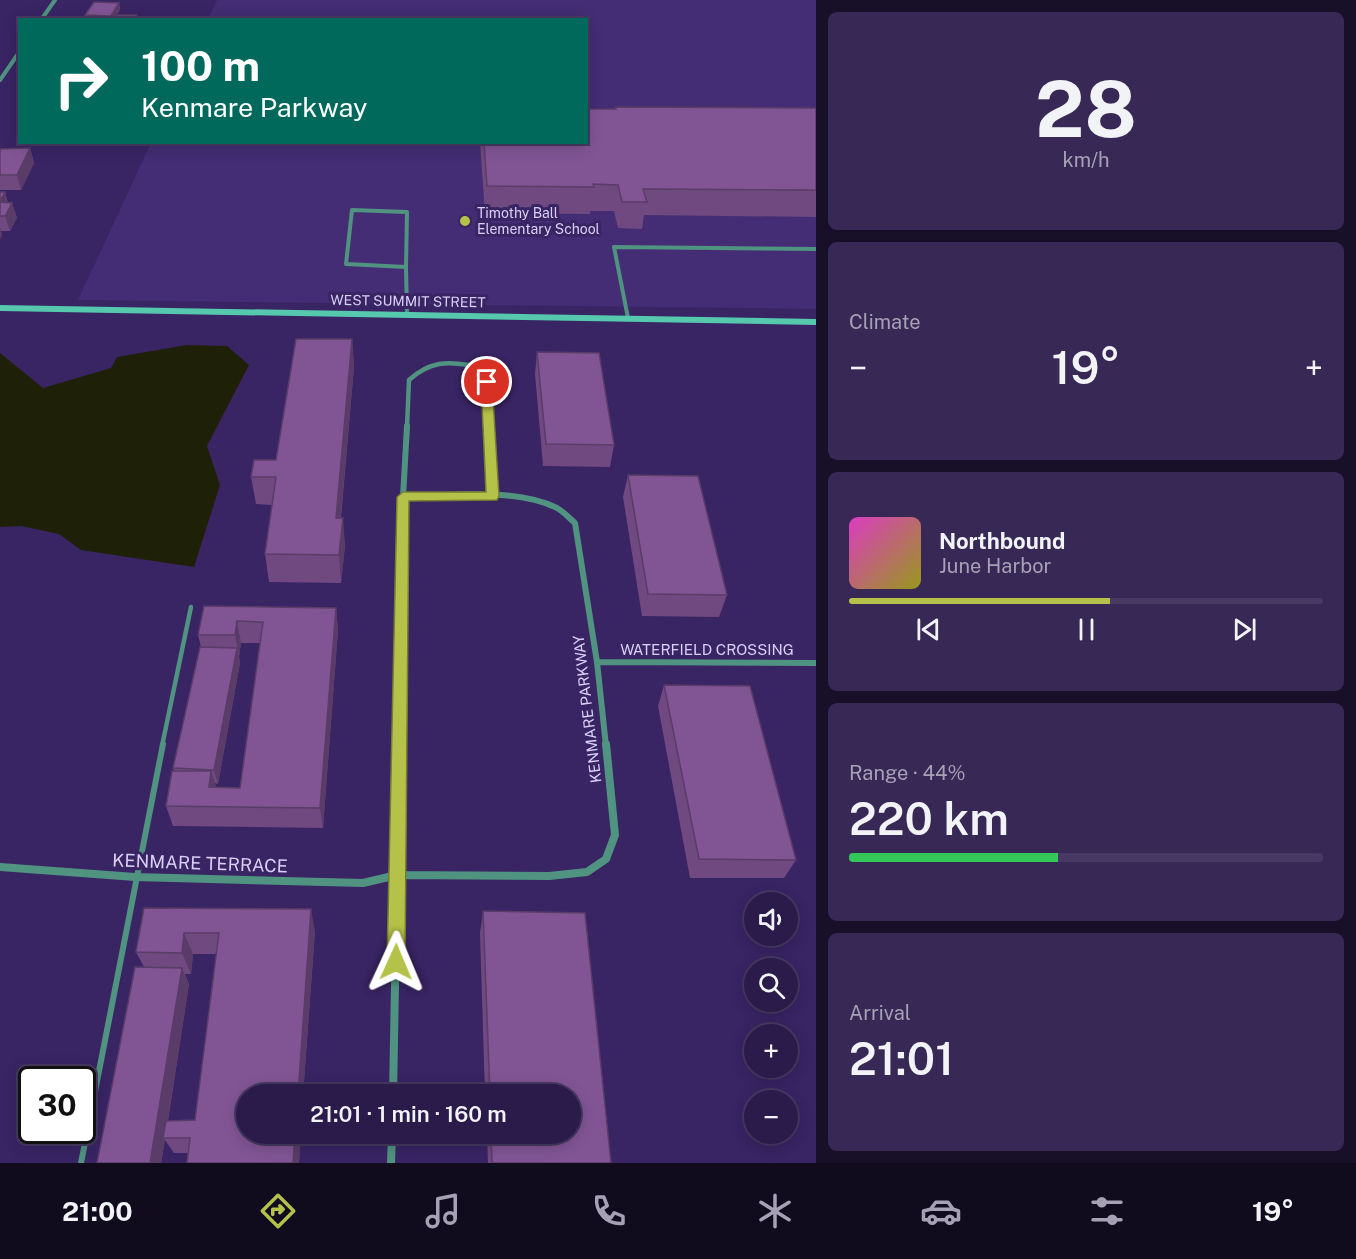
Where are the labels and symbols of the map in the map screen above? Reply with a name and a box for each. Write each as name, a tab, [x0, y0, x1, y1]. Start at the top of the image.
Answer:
place label: Timothy Ball Elementary School	[477, 205, 600, 237]
marker: Timothy Ball Elementary School	[458, 214, 472, 228]
street label: WEST SUMMIT STREET	[330, 292, 486, 310]
pin	[461, 356, 512, 407]
street label: KENMARE PARKWAY	[569, 634, 605, 784]
street label: WATERFIELD CROSSING	[620, 641, 794, 658]
street label: KENMARE TERRACE	[112, 849, 288, 877]
position arrow	[364, 930, 428, 994]
speed limit sign: 30	[18, 1066, 96, 1144]

